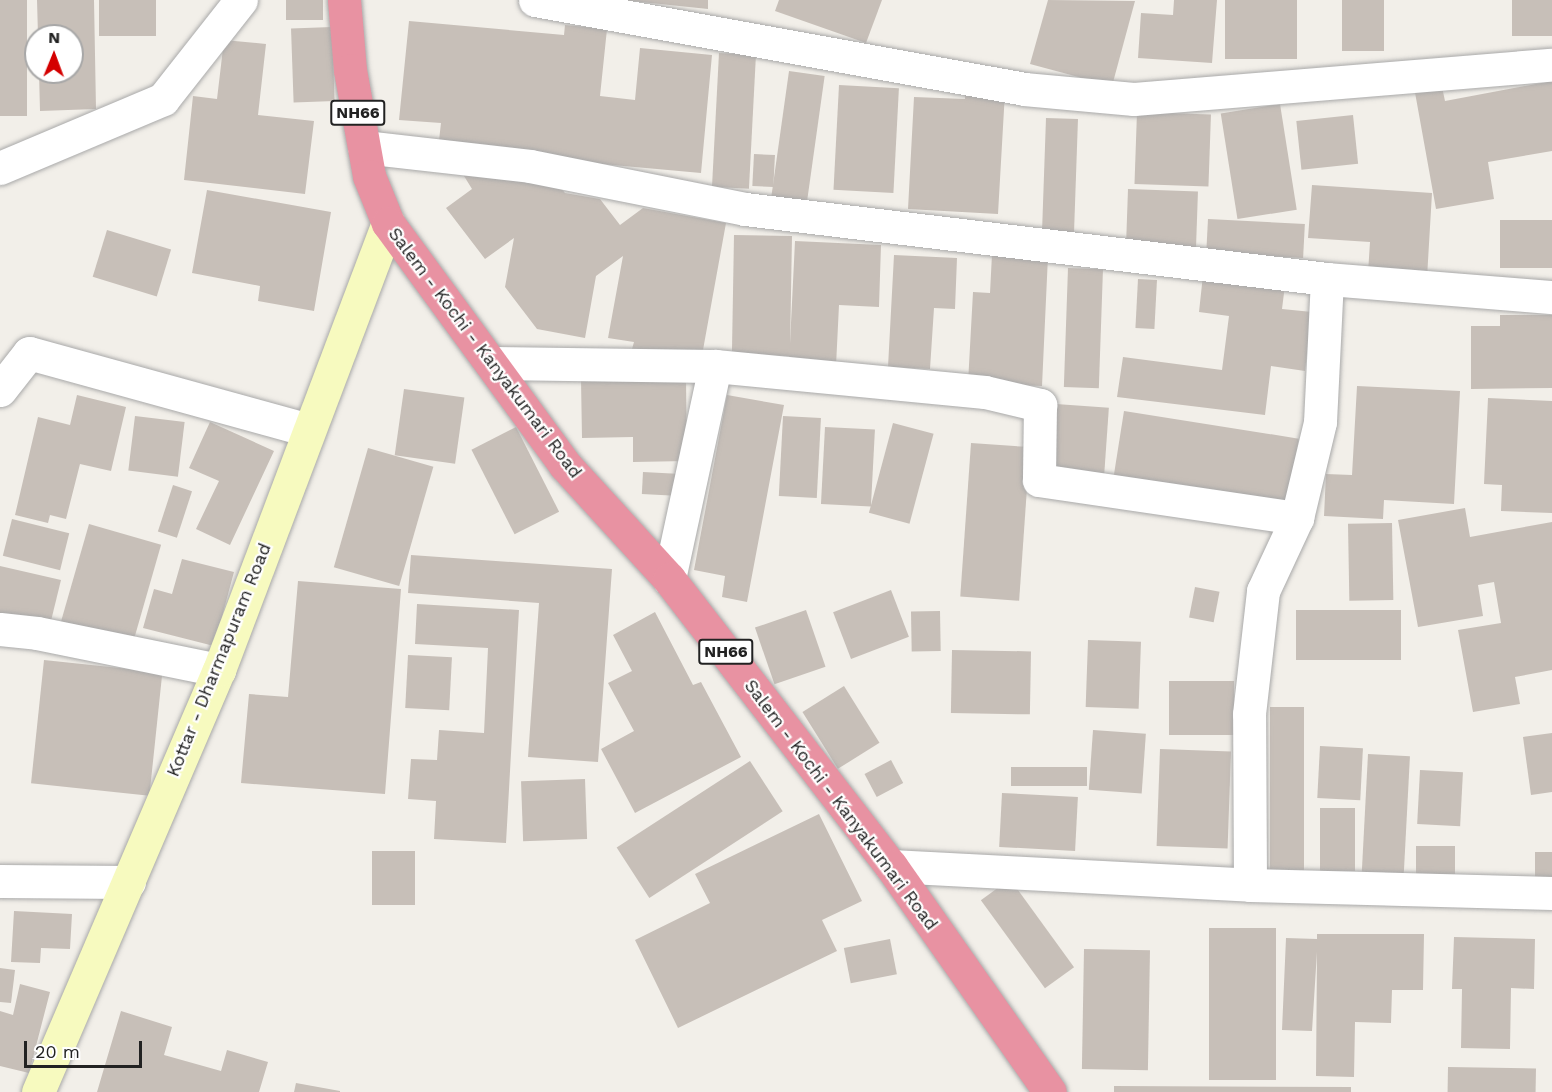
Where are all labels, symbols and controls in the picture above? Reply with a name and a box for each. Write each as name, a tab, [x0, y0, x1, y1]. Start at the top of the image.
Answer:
north arrow	[24, 24, 84, 84]
text: N	[48, 28, 60, 47]
road number: NH66	[330, 100, 386, 126]
street label: Salem - Kochi - Kanyakumari Road	[384, 223, 586, 483]
street label: Kottar - Dharmapuram Road	[162, 540, 276, 780]
road number: NH66	[698, 639, 754, 665]
street label: Salem - Kochi - Kanyakumari Road	[740, 675, 942, 935]
scale bar	[27, 1029, 146, 1067]
text: 20 m	[35, 1041, 80, 1062]

